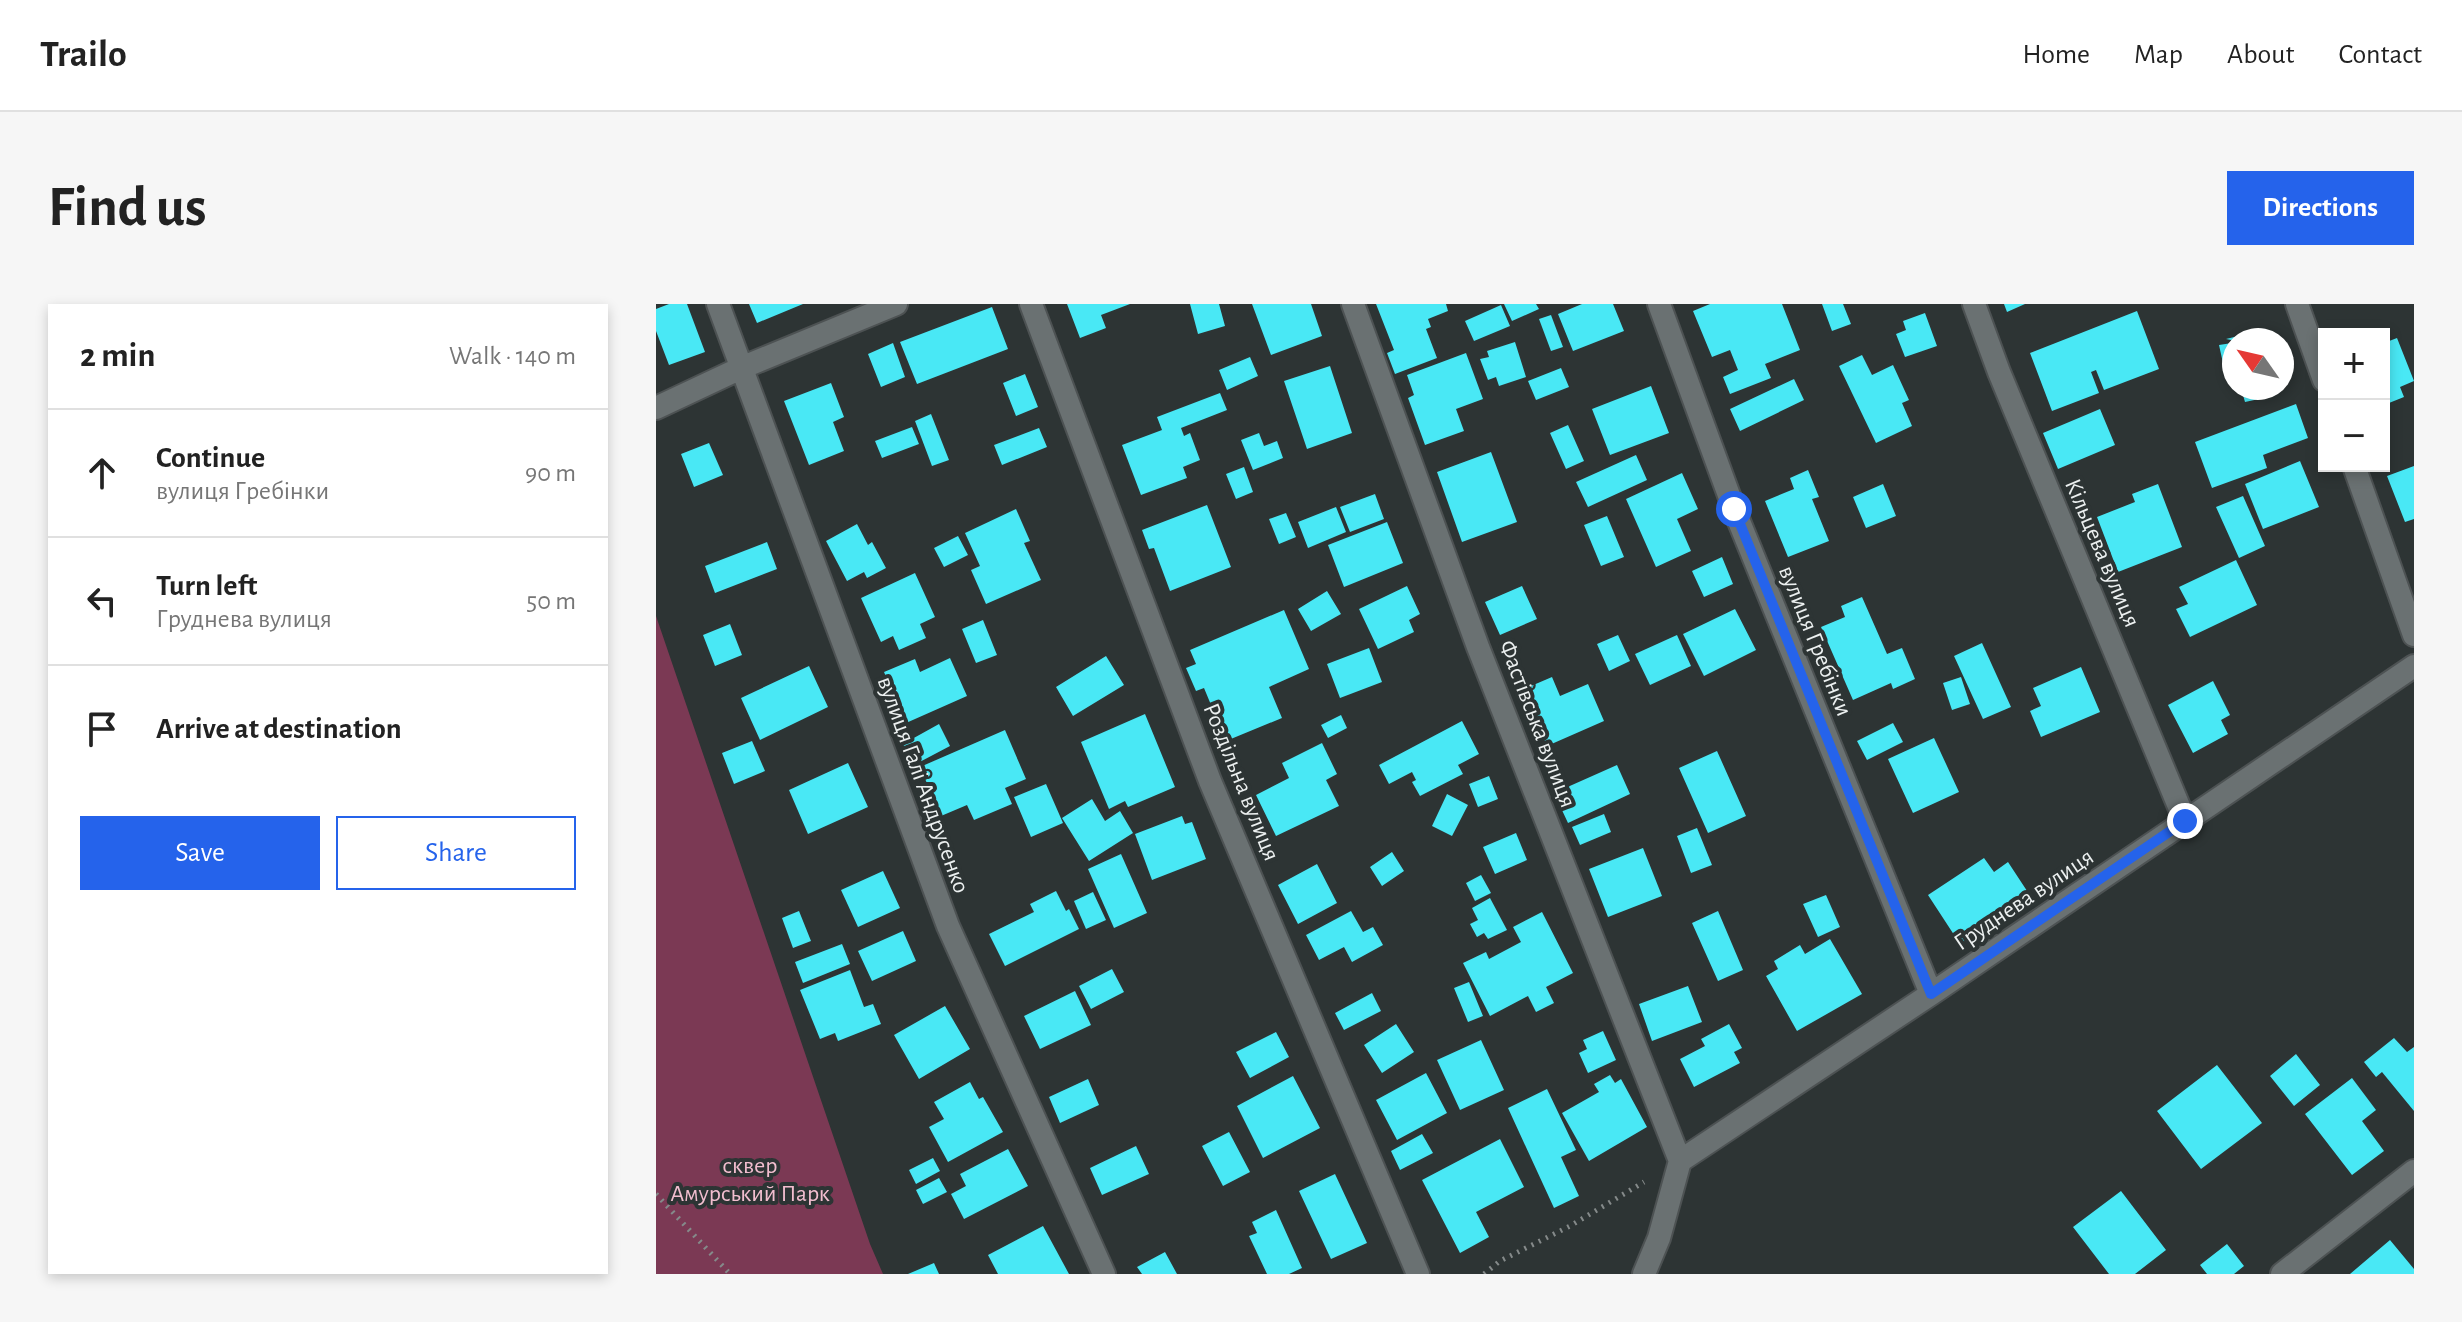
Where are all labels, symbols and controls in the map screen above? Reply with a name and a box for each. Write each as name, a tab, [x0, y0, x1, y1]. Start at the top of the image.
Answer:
text: Trailo	[40, 36, 127, 74]
text: Home	[2023, 41, 2090, 69]
text: Map	[2134, 41, 2183, 69]
text: About	[2227, 41, 2295, 69]
text: Contact	[2339, 41, 2422, 69]
button: Directions	[2227, 171, 2414, 245]
text: Find us	[48, 180, 206, 236]
north arrow	[2222, 328, 2294, 400]
map controls	[2318, 328, 2390, 472]
button: +	[2318, 328, 2390, 400]
text: 2 min	[80, 339, 155, 373]
text: Walk · 140 m	[449, 343, 576, 369]
button: −	[2318, 400, 2390, 472]
text: Continue	[156, 443, 265, 473]
icon: ahead	[80, 451, 124, 495]
text: 90 m	[525, 460, 576, 486]
street label: Кільцева вулиця	[2060, 475, 2144, 631]
text: вулиця Гребінки	[156, 478, 329, 504]
route start	[1716, 491, 1752, 527]
street label: вулиця Гребінки	[1774, 562, 1856, 720]
text: Turn left	[156, 571, 257, 601]
icon: left	[80, 579, 124, 623]
text: 50 m	[526, 588, 576, 614]
text: Груднева вулиця	[156, 606, 332, 632]
street label: Фастівська вулиця	[1494, 637, 1580, 811]
street label: вулиця Галі Андрусенко	[873, 674, 973, 896]
street label: Роздільна вулиця	[1198, 700, 1284, 864]
icon: arrive	[80, 707, 124, 751]
text: Arrive at destination	[156, 714, 402, 744]
route end	[2167, 803, 2203, 839]
button: Save	[80, 816, 320, 890]
button: Share	[336, 816, 576, 890]
street label: Груднева вулиця	[1950, 845, 2098, 955]
park label: сквер Амурський Парк	[670, 1154, 830, 1206]

